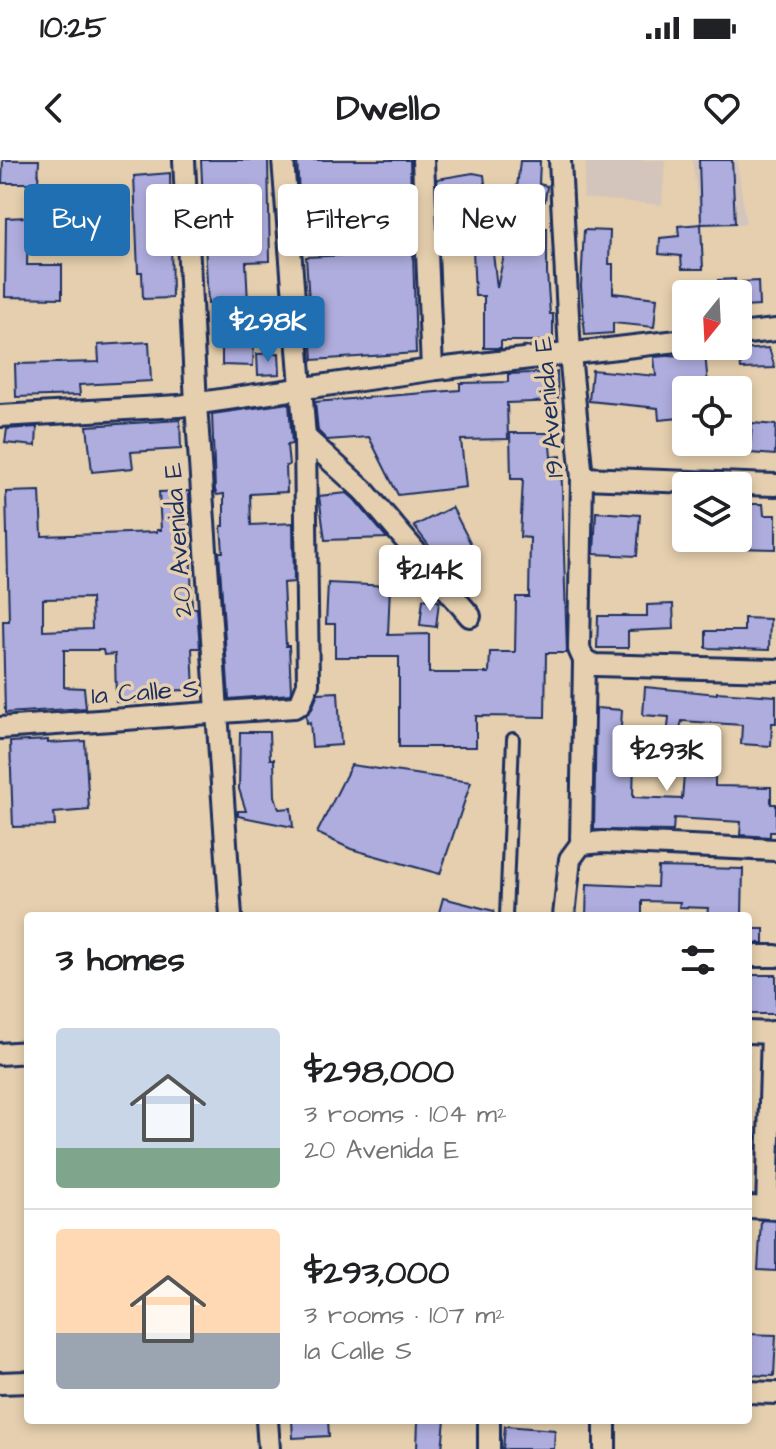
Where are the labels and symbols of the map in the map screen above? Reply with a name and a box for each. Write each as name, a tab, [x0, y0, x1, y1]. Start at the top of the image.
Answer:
north arrow	[672, 280, 752, 360]
pin: $298K	[212, 296, 324, 364]
street label: 19 Avenida E	[525, 335, 573, 479]
street label: 20 Avenida E	[155, 461, 201, 619]
pin: $214K	[374, 545, 486, 613]
street label: 1a Calle S	[90, 670, 200, 714]
pin: $293K	[611, 725, 723, 793]

